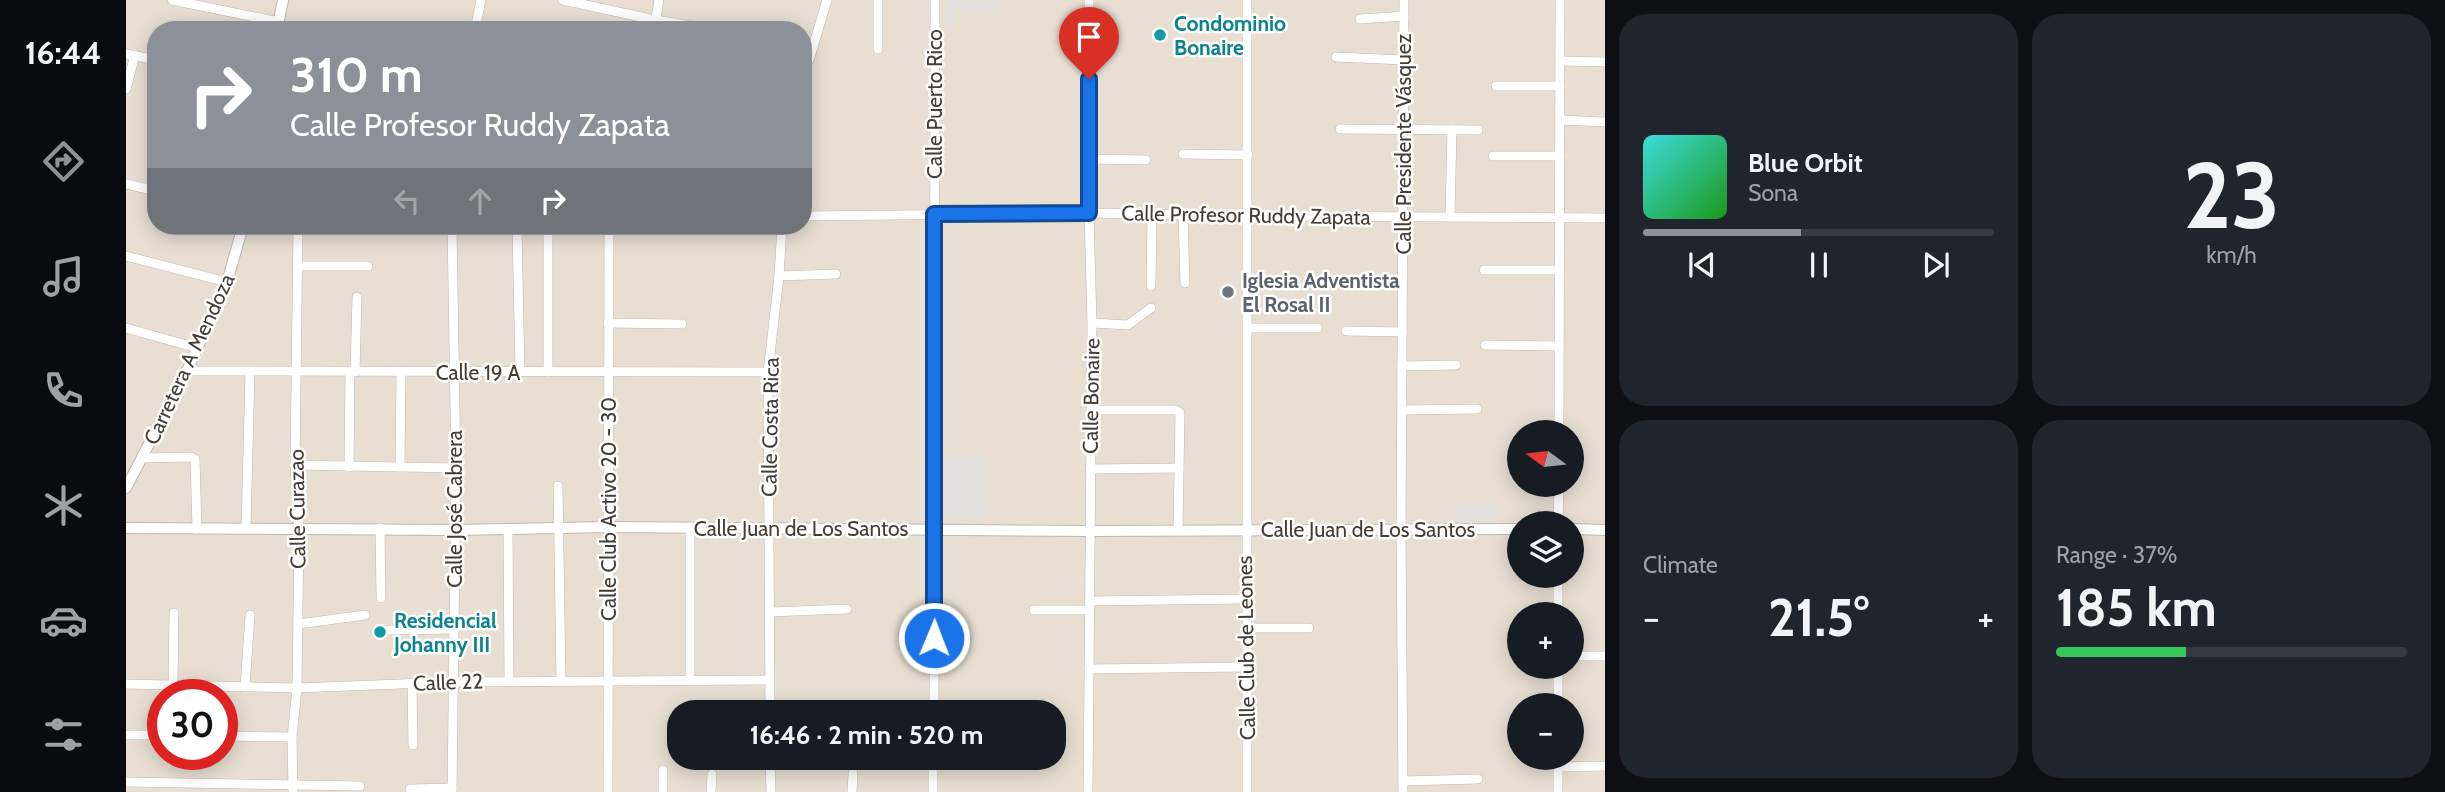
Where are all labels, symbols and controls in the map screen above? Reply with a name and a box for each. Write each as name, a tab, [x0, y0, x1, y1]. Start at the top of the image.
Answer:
pin	[1059, 7, 1119, 79]
place label: Condominio Bonaire	[1174, 11, 1286, 60]
icon: arrive	[1070, 18, 1108, 56]
marker: Condominio Bonaire	[1152, 27, 1168, 43]
street label: Calle Puerto Rico	[922, 29, 947, 179]
text: 16:44	[25, 33, 101, 72]
street label: Calle Presidente Vásquez	[1391, 33, 1416, 254]
text: 310 m	[290, 45, 423, 104]
icon: right	[175, 49, 266, 140]
text: Calle Profesor Ruddy Zapata	[290, 105, 670, 144]
icon: directions	[39, 137, 88, 186]
text: 23	[2183, 140, 2280, 251]
text: Blue Orbit	[1748, 147, 1863, 179]
text: Sona	[1748, 179, 1798, 207]
icon: left	[388, 182, 426, 220]
icon: ahead	[461, 182, 499, 220]
icon: right	[534, 182, 572, 220]
street label: Calle Profesor Ruddy Zapata	[1121, 200, 1371, 230]
text: km/h	[2206, 241, 2257, 269]
icon: previous	[1683, 246, 1721, 284]
icon: pause	[1800, 246, 1838, 284]
icon: next	[1917, 246, 1955, 284]
icon: music	[39, 252, 88, 301]
place label: Iglesia Adventista El Rosal II	[1242, 268, 1400, 317]
street label: Carretera A Mendoza	[138, 270, 240, 448]
marker: Iglesia Adventista El Rosal II	[1220, 284, 1236, 300]
street label: Calle Bonaire	[1077, 338, 1105, 454]
street label: Calle Costa Rica	[756, 357, 784, 497]
street label: Calle 19 A	[436, 360, 520, 385]
icon: phone	[39, 366, 88, 415]
street label: Calle Club Activo 20 - 30	[596, 397, 621, 621]
north arrow	[1507, 420, 1584, 497]
map controls	[1507, 420, 1584, 770]
street label: Calle José Cabrera	[442, 430, 467, 588]
street label: Calle Curazao	[283, 449, 311, 569]
icon: climate	[39, 481, 88, 530]
button: layers	[1507, 511, 1584, 588]
street label: Calle Juan de Los Santos	[694, 516, 909, 541]
street label: Calle Juan de Los Santos	[1261, 517, 1476, 542]
text: Range · 37%	[2056, 541, 2177, 569]
text: Climate	[1643, 551, 1718, 579]
street label: Calle Club de Leones	[1232, 555, 1260, 740]
text: 185 km	[2056, 576, 2217, 639]
text: 21.5°	[1768, 586, 1869, 649]
text: −	[1643, 594, 1660, 641]
text: +	[1977, 594, 1994, 641]
icon: car	[39, 596, 88, 645]
position arrow	[897, 601, 971, 675]
button: +	[1507, 602, 1584, 679]
place label: Residencial Johanny III	[393, 608, 497, 657]
marker: Residencial Johanny III	[372, 624, 388, 640]
street label: Calle 22	[412, 668, 484, 696]
speed limit sign: 30	[147, 679, 238, 770]
button: −	[1507, 693, 1584, 770]
icon: filters	[39, 710, 88, 759]
text: 16:46 · 2 min · 520 m	[750, 719, 983, 751]

